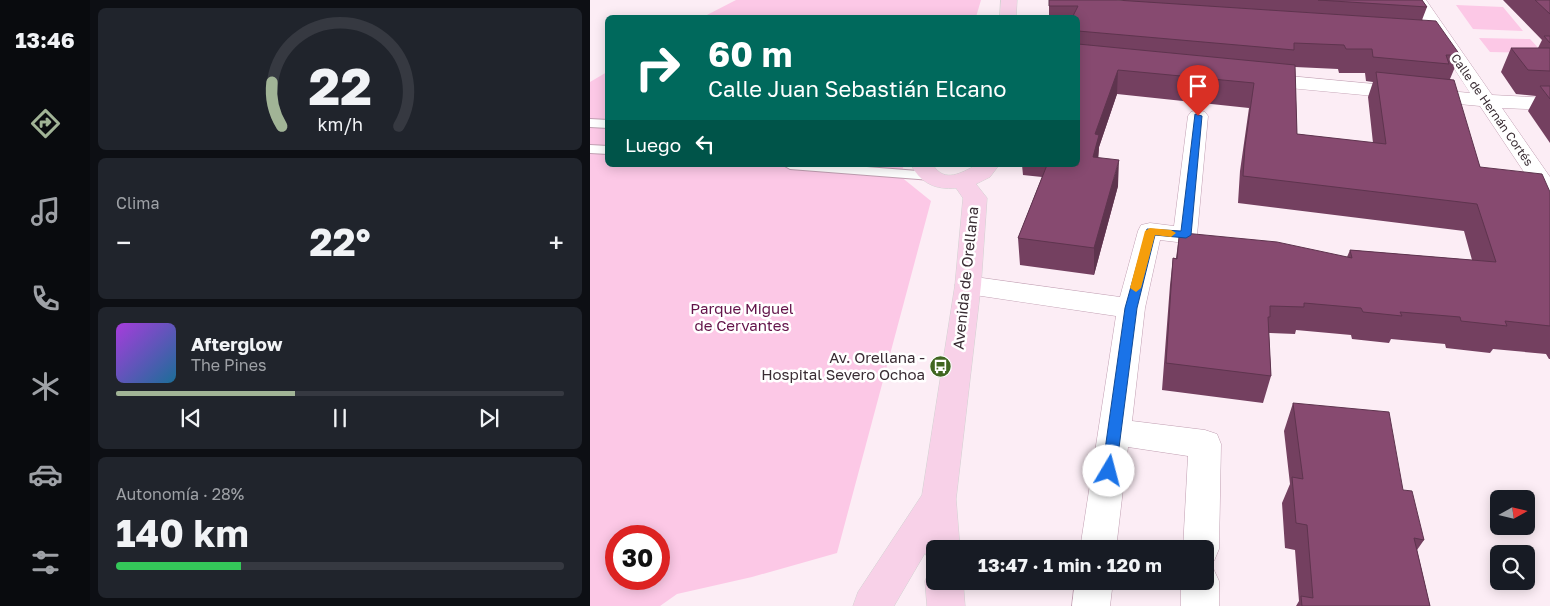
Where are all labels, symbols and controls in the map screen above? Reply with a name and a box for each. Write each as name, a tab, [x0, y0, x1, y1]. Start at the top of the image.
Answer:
text: 13:46	[15, 26, 75, 53]
text: 60 m	[708, 33, 792, 75]
icon: right	[625, 35, 690, 100]
street label: Calle de Hernán Cortés	[1448, 51, 1537, 169]
text: 22	[308, 54, 372, 116]
pin	[1177, 65, 1219, 116]
icon: arrive	[1184, 72, 1212, 100]
text: Calle Juan Sebastián Elcano	[708, 75, 1007, 102]
icon: directions	[28, 106, 63, 141]
text: km/h	[317, 113, 363, 135]
icon: left	[691, 130, 719, 158]
text: Luego	[625, 133, 681, 156]
text: Clima	[116, 193, 160, 213]
icon: music	[28, 194, 63, 229]
street label: Avenida de Orellana	[949, 206, 981, 350]
text: 22°	[309, 219, 371, 264]
text: −	[116, 226, 131, 259]
text: +	[549, 226, 564, 259]
icon: phone	[28, 281, 63, 316]
park label: Parque Miguel de Cervantes	[690, 299, 794, 334]
text: Afterglow	[191, 332, 282, 355]
place label: Av. Orellana - Hospital Severo Ochoa	[761, 348, 925, 383]
text: The Pines	[191, 355, 266, 375]
bus stop icon: Av. Orellana - Hospital Severo Ochoa	[929, 355, 953, 379]
icon: climate	[28, 369, 63, 404]
icon: previous	[177, 404, 205, 432]
icon: pause	[326, 404, 354, 432]
icon: next	[475, 404, 503, 432]
position arrow	[1082, 444, 1134, 496]
icon: car	[28, 457, 63, 492]
text: Autonomía · 28%	[116, 484, 244, 504]
north arrow	[1490, 490, 1535, 535]
map controls	[1490, 490, 1535, 590]
text: 140 km	[116, 510, 249, 555]
speed limit sign: 30	[605, 525, 670, 590]
icon: filters	[28, 545, 63, 580]
button: search	[1490, 545, 1535, 590]
text: 13:47 · 1 min · 120 m	[978, 553, 1162, 576]

